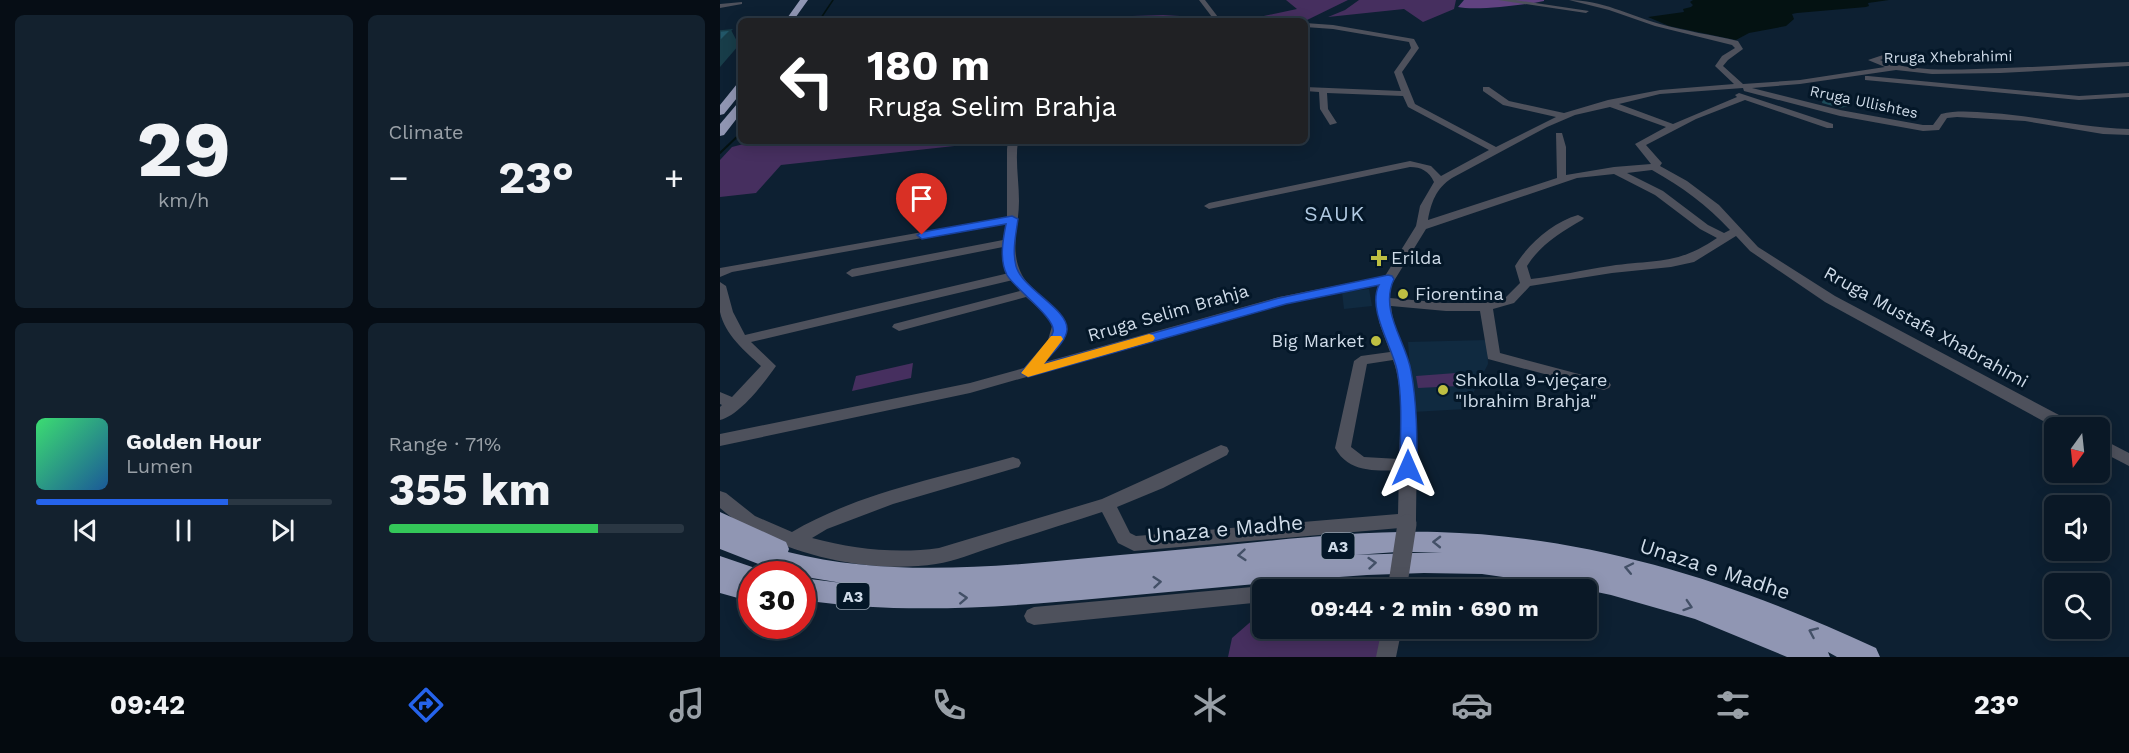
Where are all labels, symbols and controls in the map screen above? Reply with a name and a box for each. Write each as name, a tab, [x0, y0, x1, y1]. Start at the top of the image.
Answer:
text: 180 m	[867, 41, 990, 90]
icon: left	[768, 42, 846, 120]
street label: Rruga Xhebrahimi	[1884, 47, 2012, 67]
street label: Rruga Ullishtes	[1808, 82, 1920, 122]
text: Rruga Selim Brahja	[867, 91, 1117, 123]
text: 29	[136, 103, 231, 195]
text: Climate	[389, 120, 464, 144]
text: 23°	[498, 151, 574, 204]
text: −	[389, 158, 408, 197]
text: +	[664, 158, 684, 197]
pin	[896, 173, 947, 235]
icon: arrive	[905, 182, 938, 215]
text: km/h	[158, 188, 210, 212]
district label: SAUK	[1304, 201, 1366, 226]
place label: Erilda	[1391, 247, 1442, 268]
marker: Erilda	[1372, 251, 1386, 265]
street label: Rruga Mustafa Xhabrahimi	[1821, 262, 2032, 392]
street label: Rruga Selim Brahja	[1085, 279, 1251, 346]
place label: Fiorentina	[1415, 283, 1504, 304]
marker: Fiorentina	[1396, 287, 1410, 301]
place label: Big Market	[1271, 330, 1364, 351]
marker: Big Market	[1369, 334, 1383, 348]
place label: Shkolla 9-vjeçare "Ibrahim Brahja"	[1455, 369, 1607, 411]
marker: Shkolla 9-vjeçare "Ibrahim Brahja"	[1436, 383, 1450, 397]
north arrow	[2044, 417, 2110, 483]
map controls	[2044, 417, 2110, 639]
text: Golden Hour	[126, 429, 261, 454]
text: Range · 71%	[389, 432, 501, 456]
position arrow	[1376, 436, 1440, 500]
text: Lumen	[126, 454, 193, 478]
text: 355 km	[389, 463, 551, 516]
button: sound	[2044, 495, 2110, 561]
street label: Unaza e Madhe	[1146, 509, 1304, 548]
icon: previous	[69, 514, 102, 547]
icon: pause	[167, 514, 200, 547]
icon: next	[266, 514, 299, 547]
street label: Unaza e Madhe	[1637, 532, 1794, 605]
road number: A3	[1322, 533, 1354, 559]
one-way arrow	[1432, 536, 1441, 549]
one-way arrow	[1237, 548, 1246, 561]
one-way arrow	[1368, 557, 1377, 570]
speed limit sign: 30	[738, 561, 816, 639]
one-way arrow	[1625, 562, 1635, 575]
button: search	[2044, 573, 2110, 639]
one-way arrow	[1152, 576, 1162, 589]
road number: A3	[836, 583, 870, 609]
one-way arrow	[959, 592, 968, 605]
text: 09:44 · 2 min · 690 m	[1310, 596, 1539, 621]
one-way arrow	[1682, 599, 1693, 611]
one-way arrow	[1809, 627, 1820, 639]
icon: directions	[405, 684, 447, 726]
icon: music	[666, 684, 708, 726]
icon: phone	[928, 684, 970, 726]
icon: climate	[1189, 684, 1231, 726]
icon: car	[1451, 684, 1493, 726]
icon: filters	[1712, 684, 1754, 726]
text: 09:42	[110, 689, 185, 721]
text: 23°	[1974, 689, 2019, 721]

